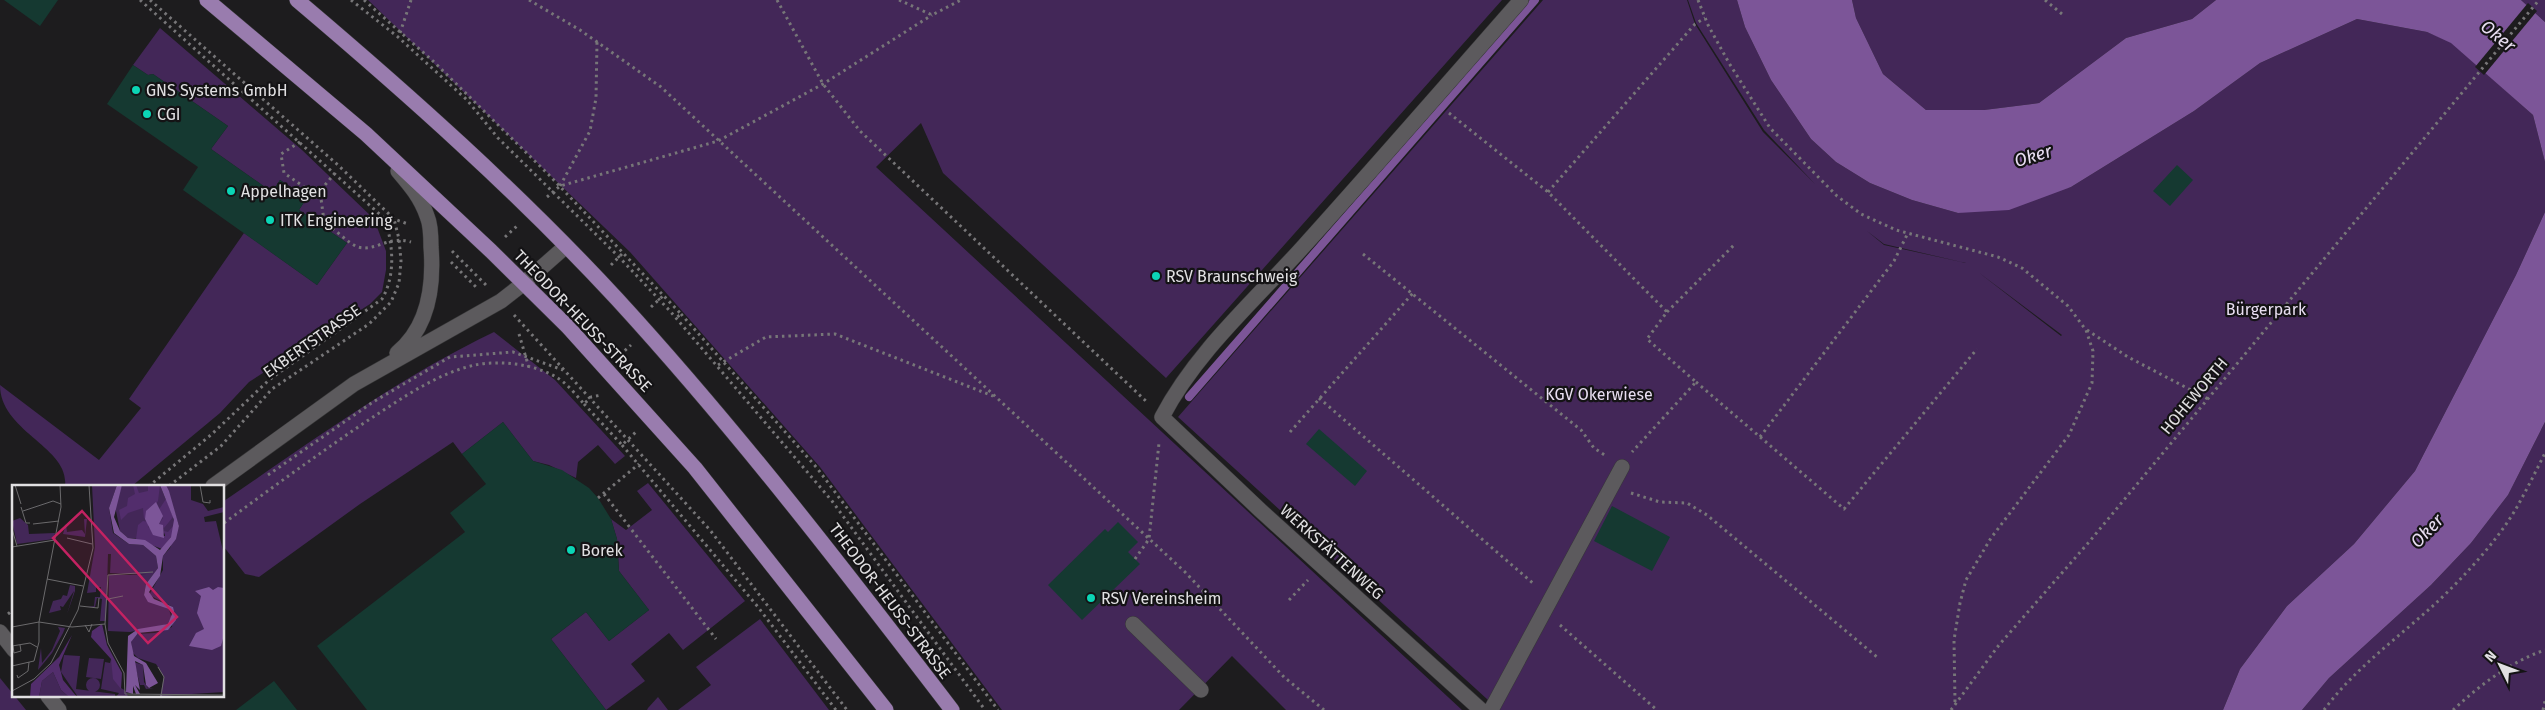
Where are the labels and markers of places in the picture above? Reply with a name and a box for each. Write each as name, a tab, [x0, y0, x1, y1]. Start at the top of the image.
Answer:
place label: GNS Systems GmbH	[146, 81, 288, 100]
marker: GNS Systems GmbH	[130, 84, 142, 96]
place label: CGI	[157, 105, 180, 124]
marker: CGI	[141, 108, 153, 120]
place label: Appelhagen	[241, 182, 327, 201]
marker: Appelhagen	[225, 185, 237, 197]
place label: ITK Engineering	[280, 211, 393, 230]
marker: ITK Engineering	[264, 214, 276, 226]
place label: RSV Braunschweig	[1166, 267, 1298, 286]
marker: RSV Braunschweig	[1150, 270, 1162, 282]
place label: Borek	[581, 541, 623, 560]
marker: Borek	[565, 544, 577, 556]
place label: RSV Vereinsheim	[1101, 589, 1221, 608]
marker: RSV Vereinsheim	[1085, 592, 1097, 604]

